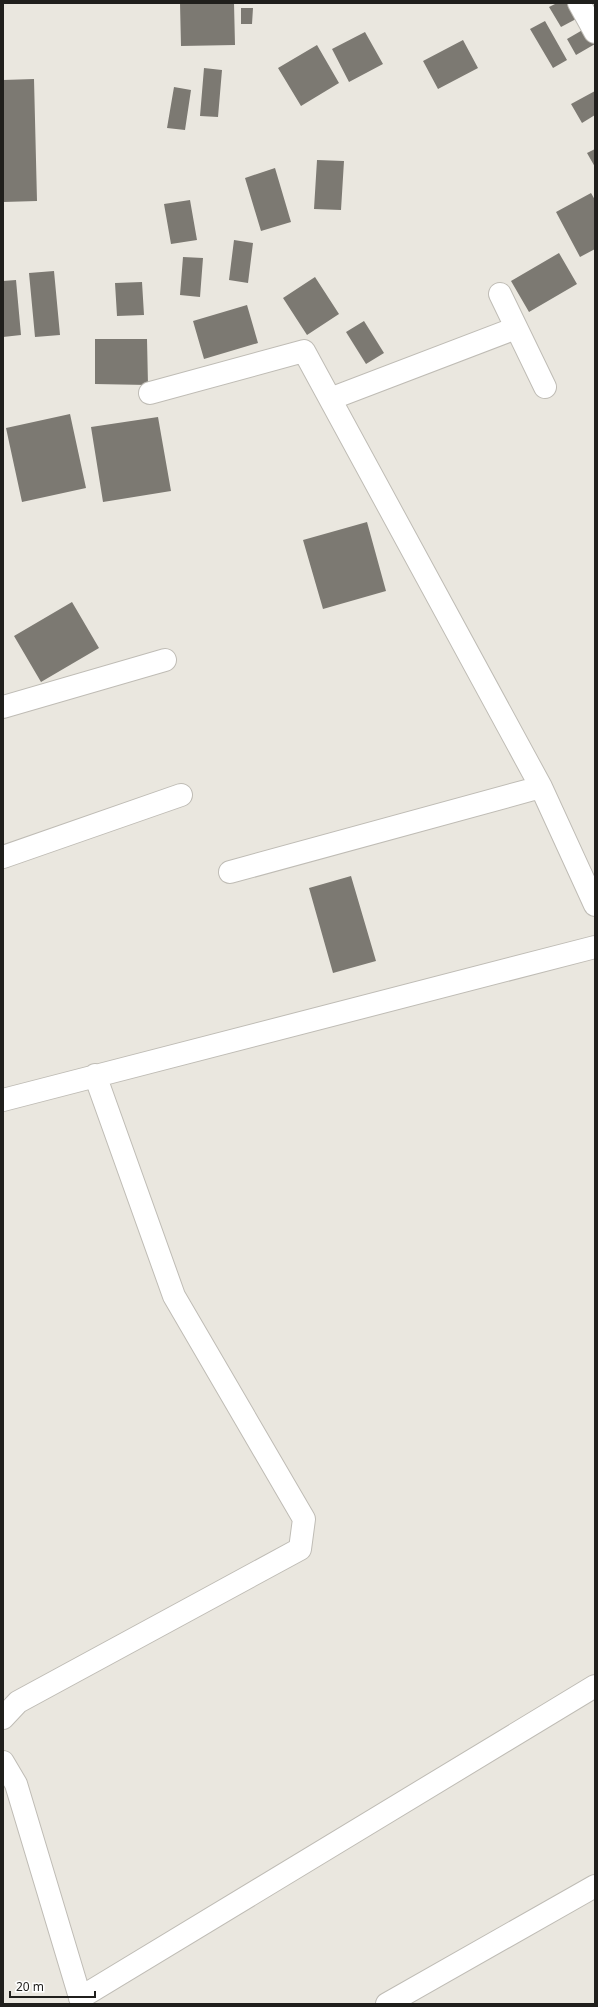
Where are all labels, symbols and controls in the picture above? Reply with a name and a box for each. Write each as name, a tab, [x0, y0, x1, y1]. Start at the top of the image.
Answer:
scale bar	[10, 1973, 95, 1999]
text: 20 m	[16, 1978, 44, 1995]

